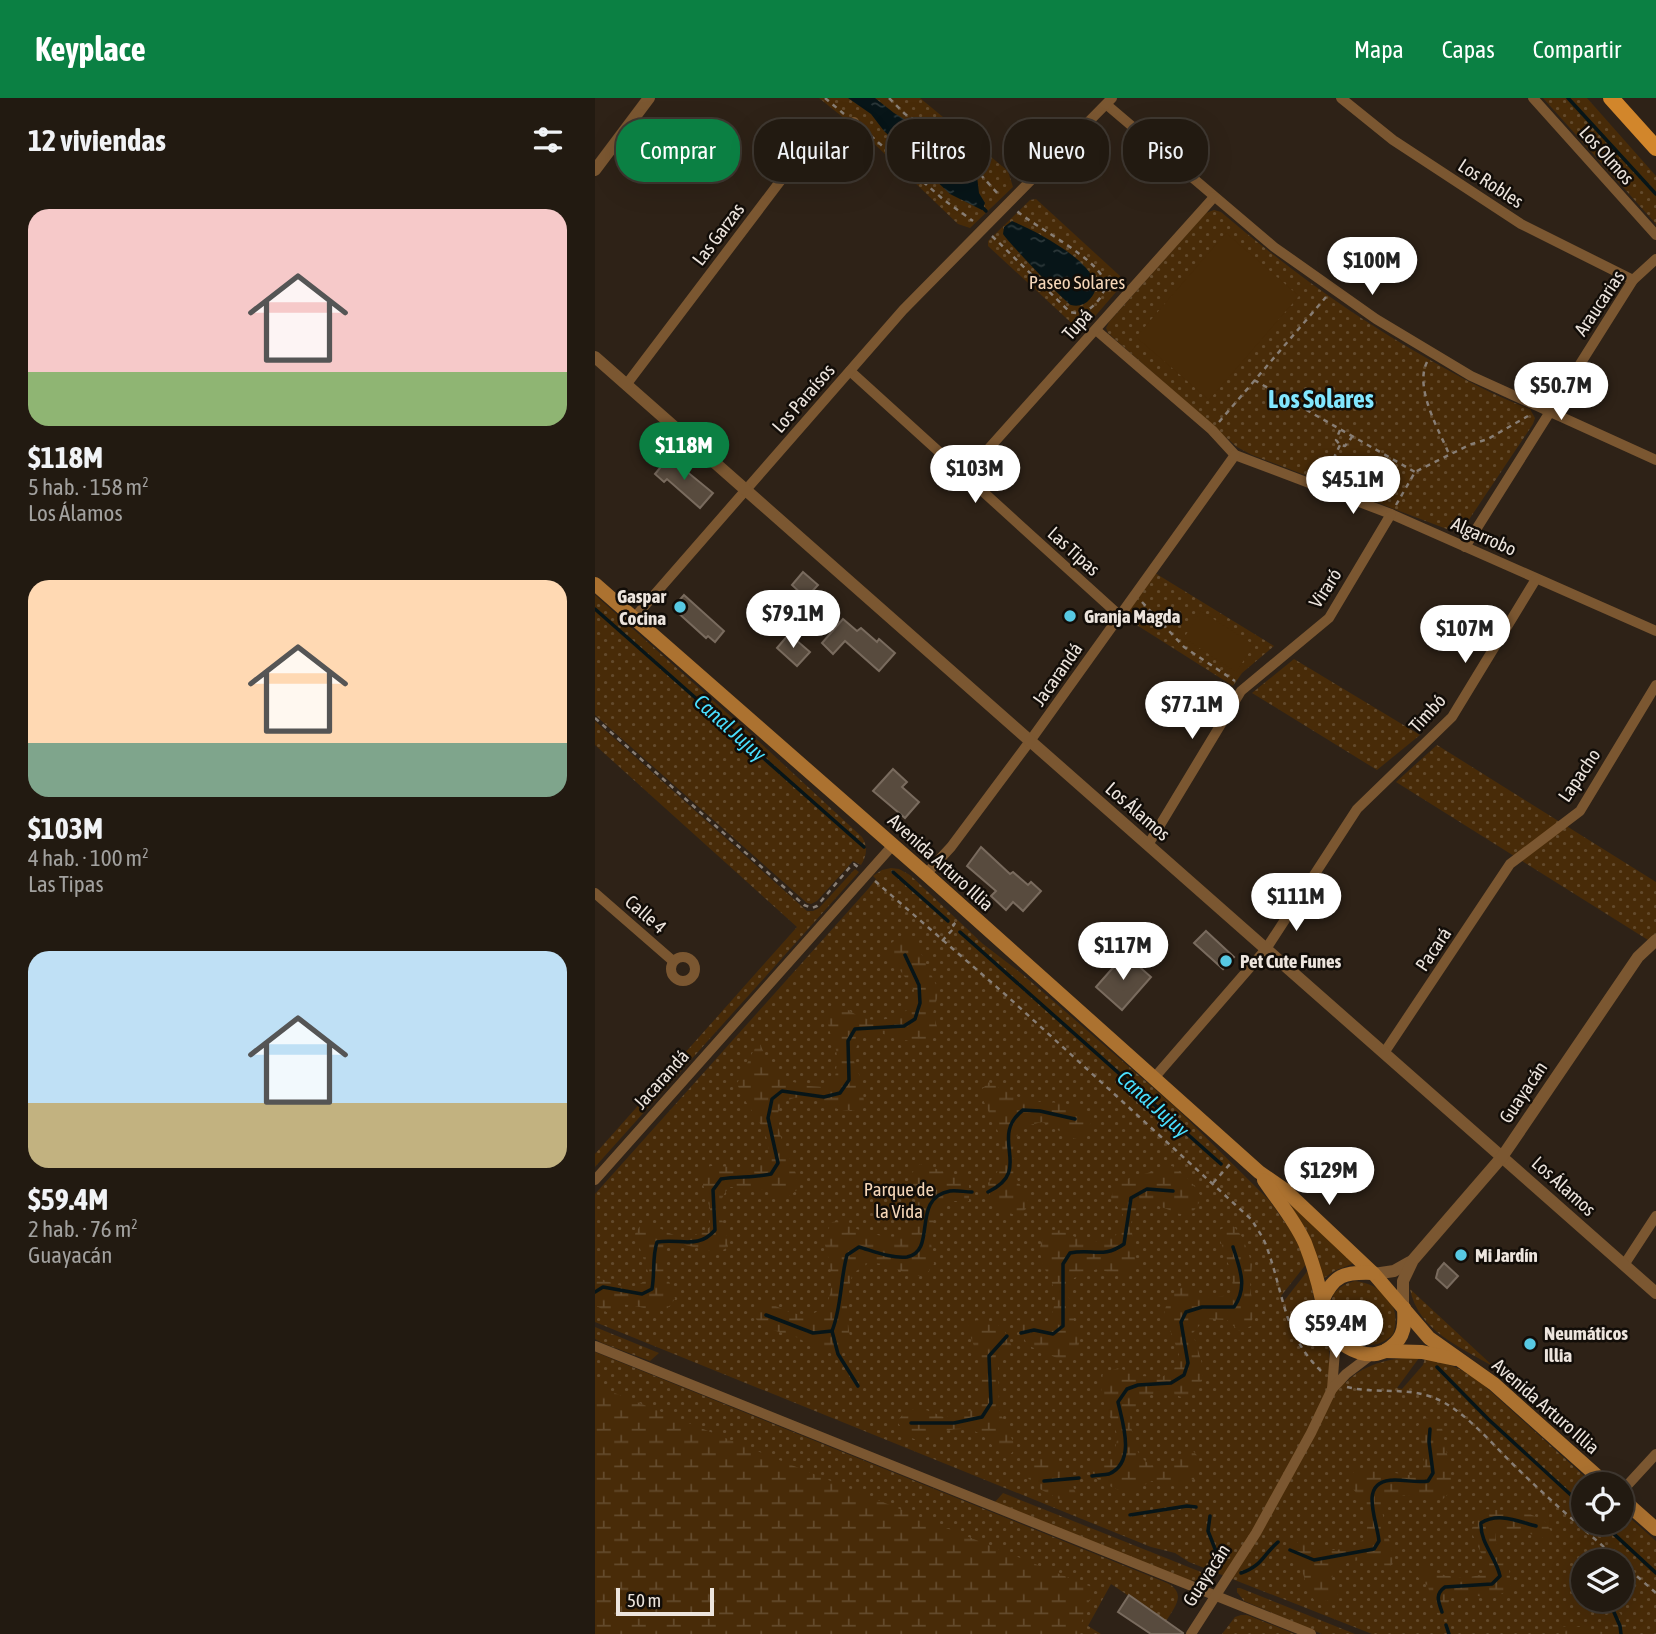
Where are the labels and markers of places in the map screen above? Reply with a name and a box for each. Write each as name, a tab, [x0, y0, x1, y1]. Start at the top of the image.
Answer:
pin: $100M	[1323, 238, 1421, 297]
pin: $50.7M	[1504, 362, 1618, 422]
pin: $118M	[635, 422, 733, 482]
pin: $103M	[926, 446, 1024, 505]
pin: $45.1M	[1296, 456, 1410, 516]
place label: Gaspar Cocina	[617, 585, 666, 629]
pin: $79.1M	[736, 590, 850, 650]
marker: Gaspar Cocina	[672, 599, 688, 615]
place label: Granja Magda	[1084, 605, 1181, 627]
pin: $107M	[1416, 606, 1514, 665]
marker: Granja Magda	[1062, 608, 1078, 624]
pin: $77.1M	[1135, 682, 1249, 741]
pin: $111M	[1247, 874, 1345, 933]
pin: $117M	[1074, 922, 1172, 982]
place label: Pet Cute Funes	[1240, 950, 1342, 972]
marker: Pet Cute Funes	[1218, 953, 1234, 969]
pin: $129M	[1280, 1148, 1378, 1207]
place label: Mi Jardín	[1475, 1244, 1538, 1266]
marker: Mi Jardín	[1453, 1247, 1469, 1263]
pin: $59.4M	[1279, 1300, 1393, 1360]
place label: Neumáticos Illia	[1544, 1322, 1628, 1366]
marker: Neumáticos Illia	[1522, 1336, 1538, 1352]

